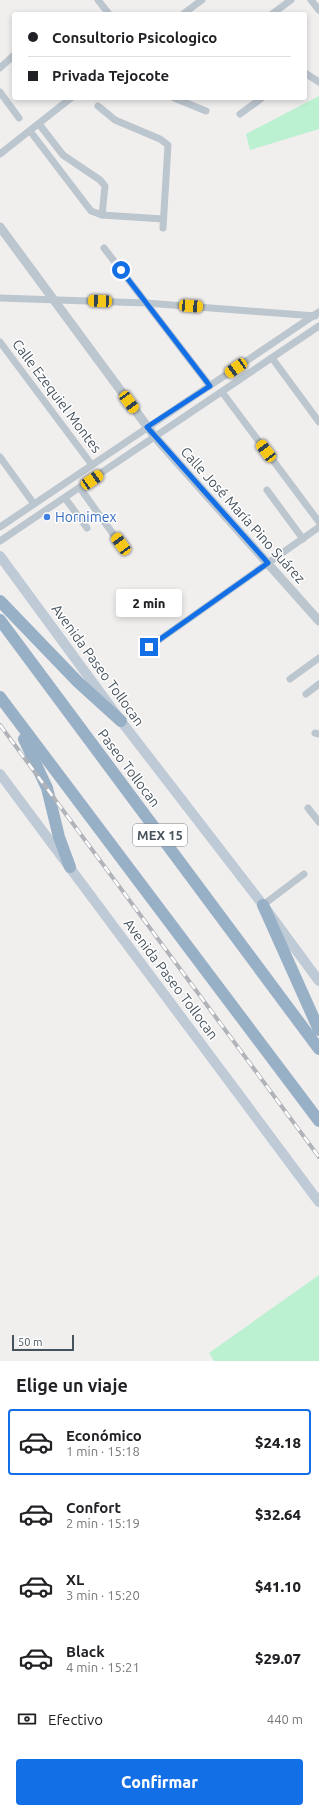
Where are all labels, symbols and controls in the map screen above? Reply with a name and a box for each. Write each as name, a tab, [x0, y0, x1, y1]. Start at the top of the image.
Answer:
text: Consultorio Psicologico	[52, 29, 217, 46]
text: Privada Tejocote	[52, 67, 169, 84]
route start	[112, 261, 130, 279]
car	[88, 295, 112, 307]
car	[179, 299, 203, 313]
street label: Calle Ezequiel Montes	[9, 336, 105, 456]
car	[223, 356, 249, 380]
car	[117, 389, 141, 415]
car	[254, 438, 278, 464]
street label: Calle José María Pino Suárez	[178, 444, 308, 586]
car	[79, 468, 105, 492]
place label: Hornimex	[55, 509, 117, 525]
marker: Hornimex	[42, 512, 52, 522]
car	[109, 531, 133, 557]
callout: 2 min	[116, 589, 182, 617]
text: 2 min	[132, 596, 166, 610]
street label: Avenida Paseo Tollocan	[48, 601, 148, 729]
route end	[140, 638, 158, 656]
street label: Paseo Tollocan	[95, 726, 163, 810]
road number: MEX 15	[133, 824, 187, 846]
street label: Avenida Paseo Tollocan	[121, 916, 221, 1042]
scale bar	[12, 1333, 74, 1352]
text: 50 m	[18, 1336, 42, 1348]
text: Elige un viaje	[16, 1375, 128, 1395]
icon: car	[18, 1424, 54, 1460]
text: Económico	[66, 1427, 142, 1444]
text: $24.18	[255, 1434, 301, 1451]
text: 1 min · 15:18	[66, 1444, 140, 1458]
icon: car	[18, 1496, 54, 1532]
text: Confort	[66, 1499, 121, 1516]
text: $32.64	[255, 1506, 301, 1523]
text: 2 min · 15:19	[66, 1516, 140, 1530]
icon: car	[18, 1568, 54, 1604]
text: XL	[66, 1571, 84, 1588]
text: $41.10	[255, 1578, 301, 1595]
text: 3 min · 15:20	[66, 1588, 140, 1602]
icon: car	[18, 1640, 54, 1676]
text: Black	[66, 1643, 105, 1660]
text: $29.07	[255, 1650, 301, 1667]
text: 4 min · 15:21	[66, 1660, 140, 1674]
icon: cash	[16, 1708, 38, 1730]
text: Efectivo	[48, 1711, 103, 1728]
text: 440 m	[267, 1712, 303, 1726]
button: Confirmar	[16, 1759, 303, 1805]

